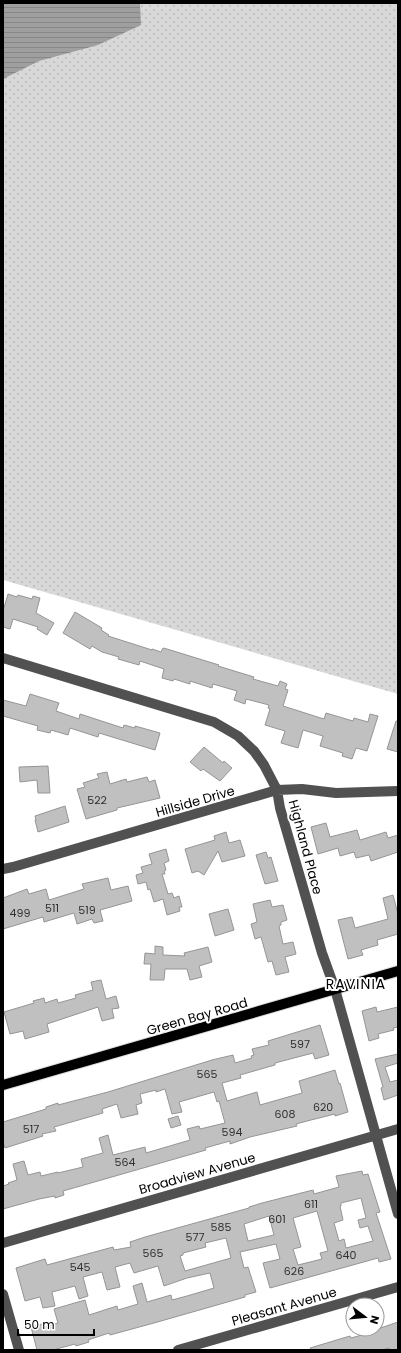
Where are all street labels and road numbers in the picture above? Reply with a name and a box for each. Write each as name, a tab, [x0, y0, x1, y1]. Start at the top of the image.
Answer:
street label: Hillside Drive	[153, 781, 237, 822]
street label: Highland Place	[284, 798, 327, 897]
street label: Green Bay Road	[144, 993, 250, 1040]
street label: Broadview Avenue	[137, 1148, 258, 1199]
street label: Pleasant Avenue	[229, 1282, 339, 1331]

